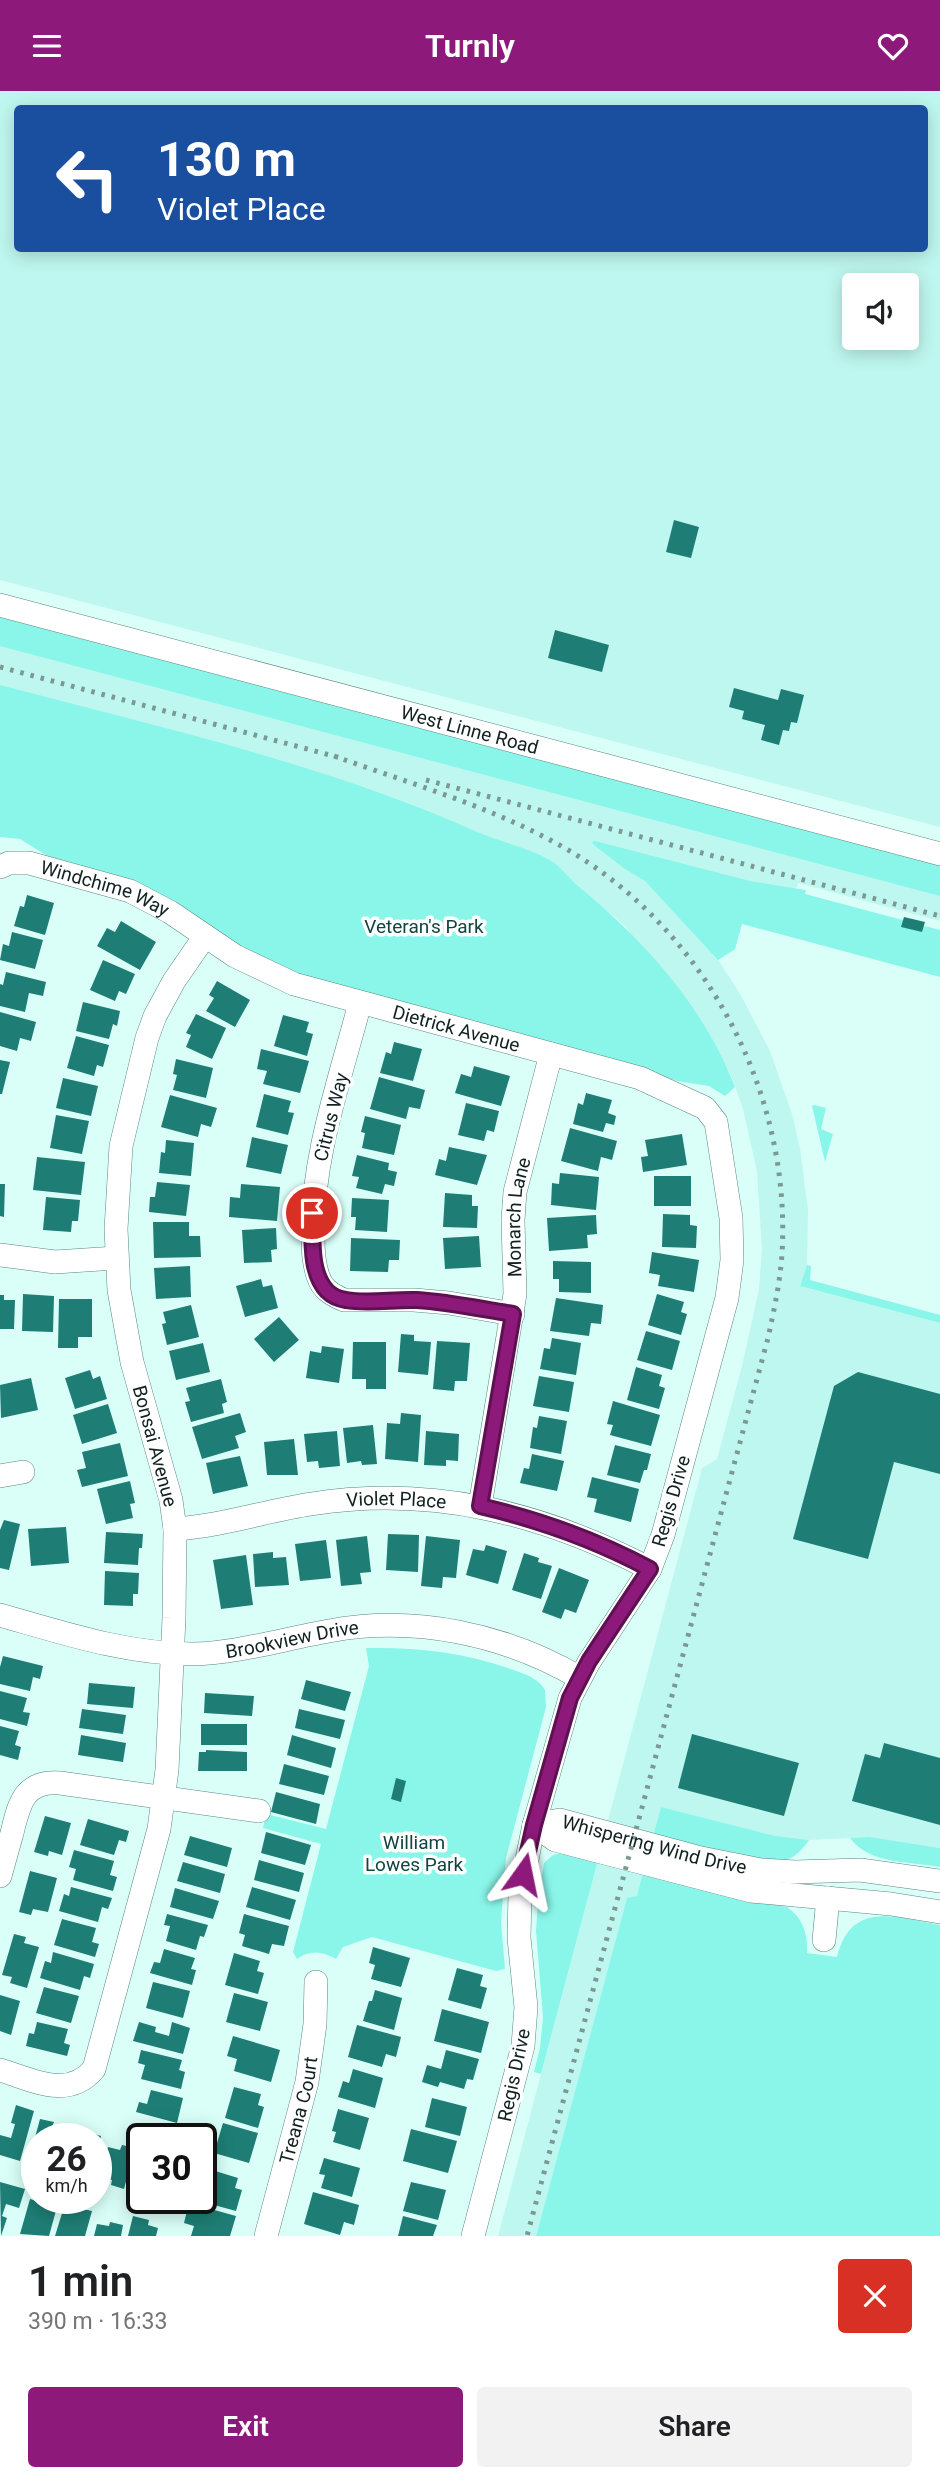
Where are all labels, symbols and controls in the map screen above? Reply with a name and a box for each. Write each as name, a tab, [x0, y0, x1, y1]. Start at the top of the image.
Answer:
icon: menu	[28, 27, 66, 65]
text: Turnly	[425, 27, 515, 65]
icon: heart	[874, 27, 912, 65]
text: 130 m	[157, 131, 296, 188]
icon: left	[42, 133, 133, 224]
text: Violet Place	[157, 190, 326, 228]
map controls	[842, 273, 919, 350]
button: sound	[842, 273, 919, 350]
street label: West Linne Road	[398, 700, 541, 759]
street label: Windchime Way	[38, 855, 173, 921]
park label: Veteran's Park	[364, 915, 484, 938]
street label: Dietrick Avenue	[390, 1000, 523, 1056]
street label: Citrus Way	[309, 1070, 353, 1164]
street label: Monarch Lane	[501, 1155, 535, 1278]
pin	[282, 1183, 342, 1243]
icon: arrive	[293, 1194, 331, 1232]
street label: Bonsai Avenue	[128, 1383, 182, 1509]
street label: Regis Drive	[647, 1453, 695, 1549]
street label: Violet Place	[345, 1487, 448, 1513]
street label: Brookview Drive	[224, 1615, 360, 1663]
street label: Whispering Wind Drive	[560, 1810, 749, 1878]
park label: William Lowes Park	[365, 1831, 463, 1876]
position arrow	[486, 1837, 560, 1911]
street label: Regis Drive	[493, 2026, 535, 2124]
street label: Treana Court	[274, 2055, 322, 2166]
speed limit sign: 30	[126, 2123, 217, 2214]
text: 26	[46, 2139, 87, 2180]
text: km/h	[45, 2175, 88, 2196]
text: 1 min	[28, 2257, 133, 2306]
button: close	[838, 2259, 912, 2333]
text: 390 m · 16:33	[28, 2308, 167, 2335]
button: Exit	[28, 2387, 463, 2467]
button: Share	[477, 2387, 912, 2467]

